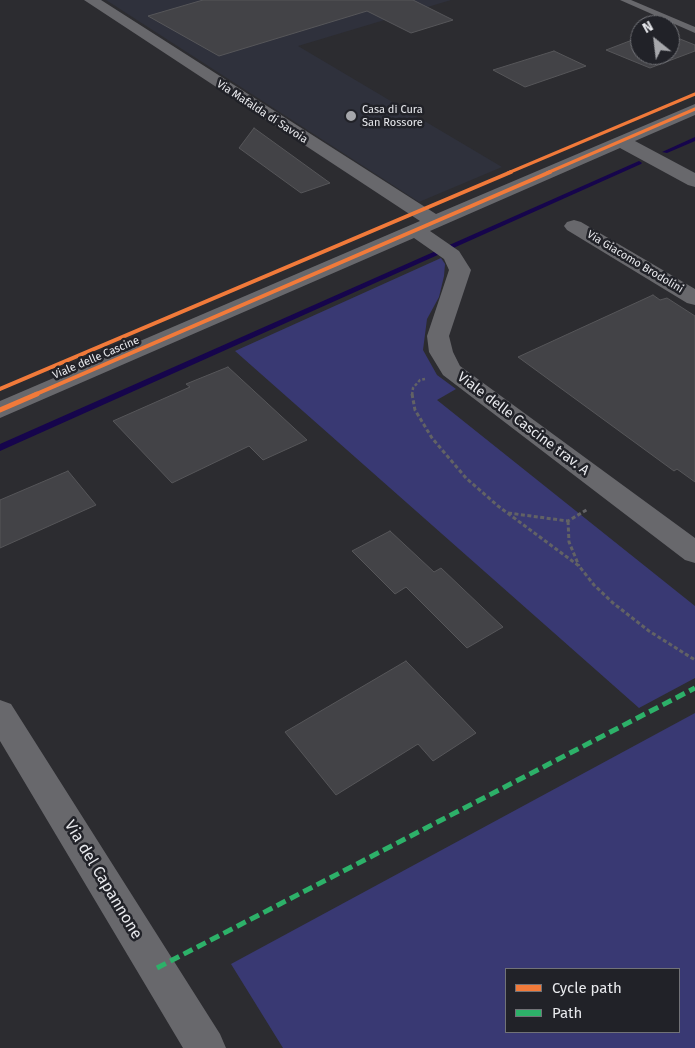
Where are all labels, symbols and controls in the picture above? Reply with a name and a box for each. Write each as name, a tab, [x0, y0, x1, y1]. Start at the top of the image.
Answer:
north arrow	[630, 15, 680, 65]
text: N	[640, 18, 656, 37]
street label: Via Mafalda di Savoia	[214, 78, 310, 146]
place label: Casa di Cura San Rossore	[362, 103, 423, 129]
marker: Casa di Cura San Rossore	[344, 109, 358, 123]
street label: Via Giacomo Brodolini	[584, 228, 686, 296]
street label: Viale delle Cascine	[51, 334, 141, 382]
street label: Viale delle Cascine trav. A	[454, 369, 592, 479]
street label: Via del Capannone	[60, 817, 146, 943]
legend	[505, 968, 680, 1033]
text: Cycle path	[552, 979, 622, 997]
text: Path	[552, 1004, 582, 1022]

